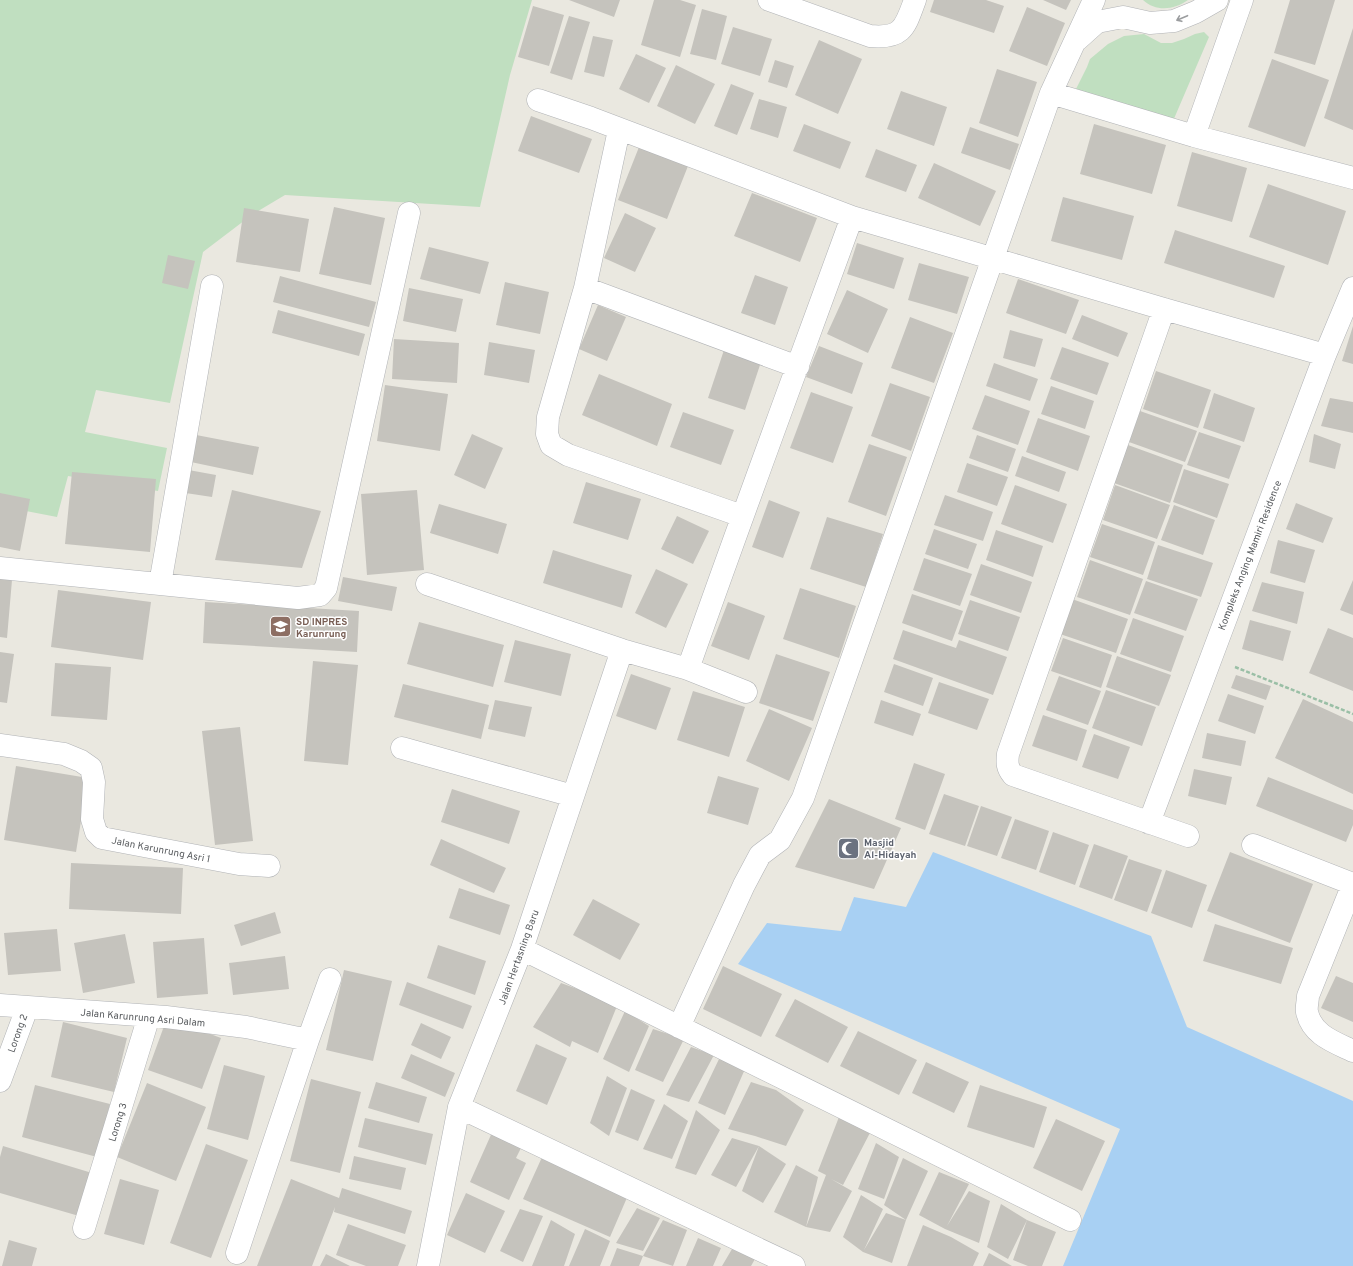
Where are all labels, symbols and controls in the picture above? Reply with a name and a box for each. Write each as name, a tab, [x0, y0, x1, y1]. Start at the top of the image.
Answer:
one-way arrow	[1177, 15, 1189, 22]
street label: Kompleks Anging Mamiri Residence	[1216, 479, 1285, 632]
school or university icon: SD INPRES Karunrung	[268, 614, 294, 640]
place label: SD INPRES Karunrung	[296, 616, 347, 641]
street label: Jalan Karunrung Asri 1	[110, 834, 211, 866]
mosque icon: Masjid Al-Hidayah	[835, 835, 861, 861]
place label: Masjid Al-Hidayah	[864, 837, 916, 862]
street label: Jalan Hertasning Baru	[496, 908, 543, 1007]
street label: Jalan Karunrung Asri Dalam	[80, 1007, 206, 1030]
street label: Lorong 2	[5, 1012, 31, 1055]
street label: Lorong 3	[106, 1101, 131, 1144]

